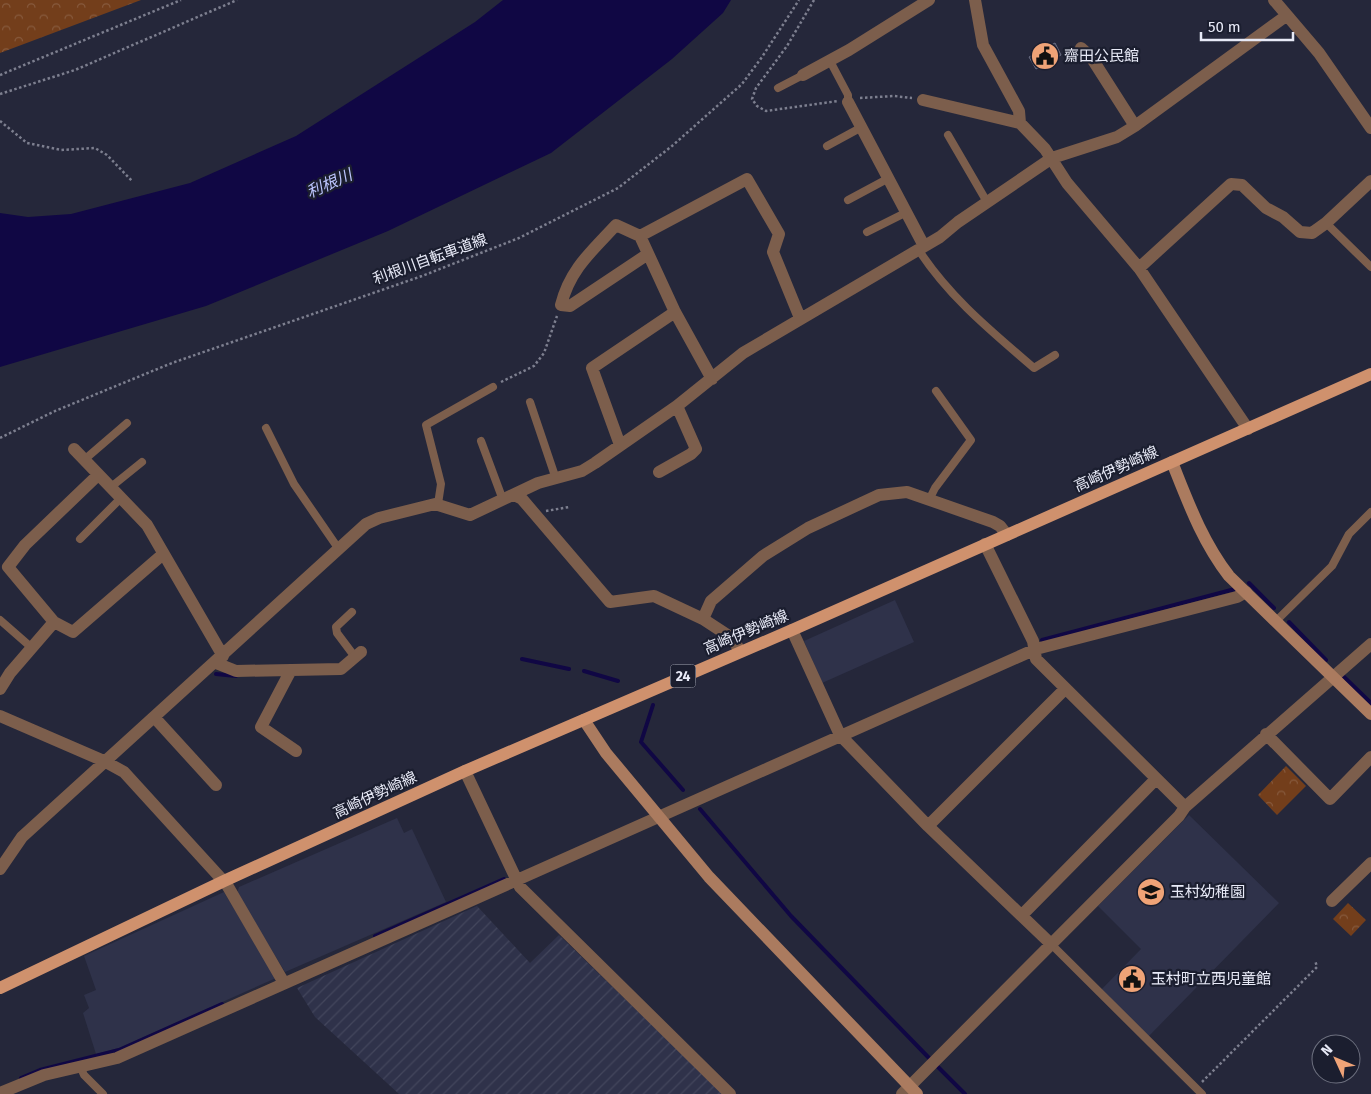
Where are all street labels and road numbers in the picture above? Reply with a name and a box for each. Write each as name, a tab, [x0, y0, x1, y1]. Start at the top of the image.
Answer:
street label: 利根川自転車道線	[371, 230, 489, 288]
street label: 高崎伊勢崎線	[1071, 442, 1161, 496]
street label: 高崎伊勢崎線	[701, 606, 791, 658]
road number: 24	[670, 664, 696, 688]
street label: 高崎伊勢崎線	[330, 768, 420, 822]

